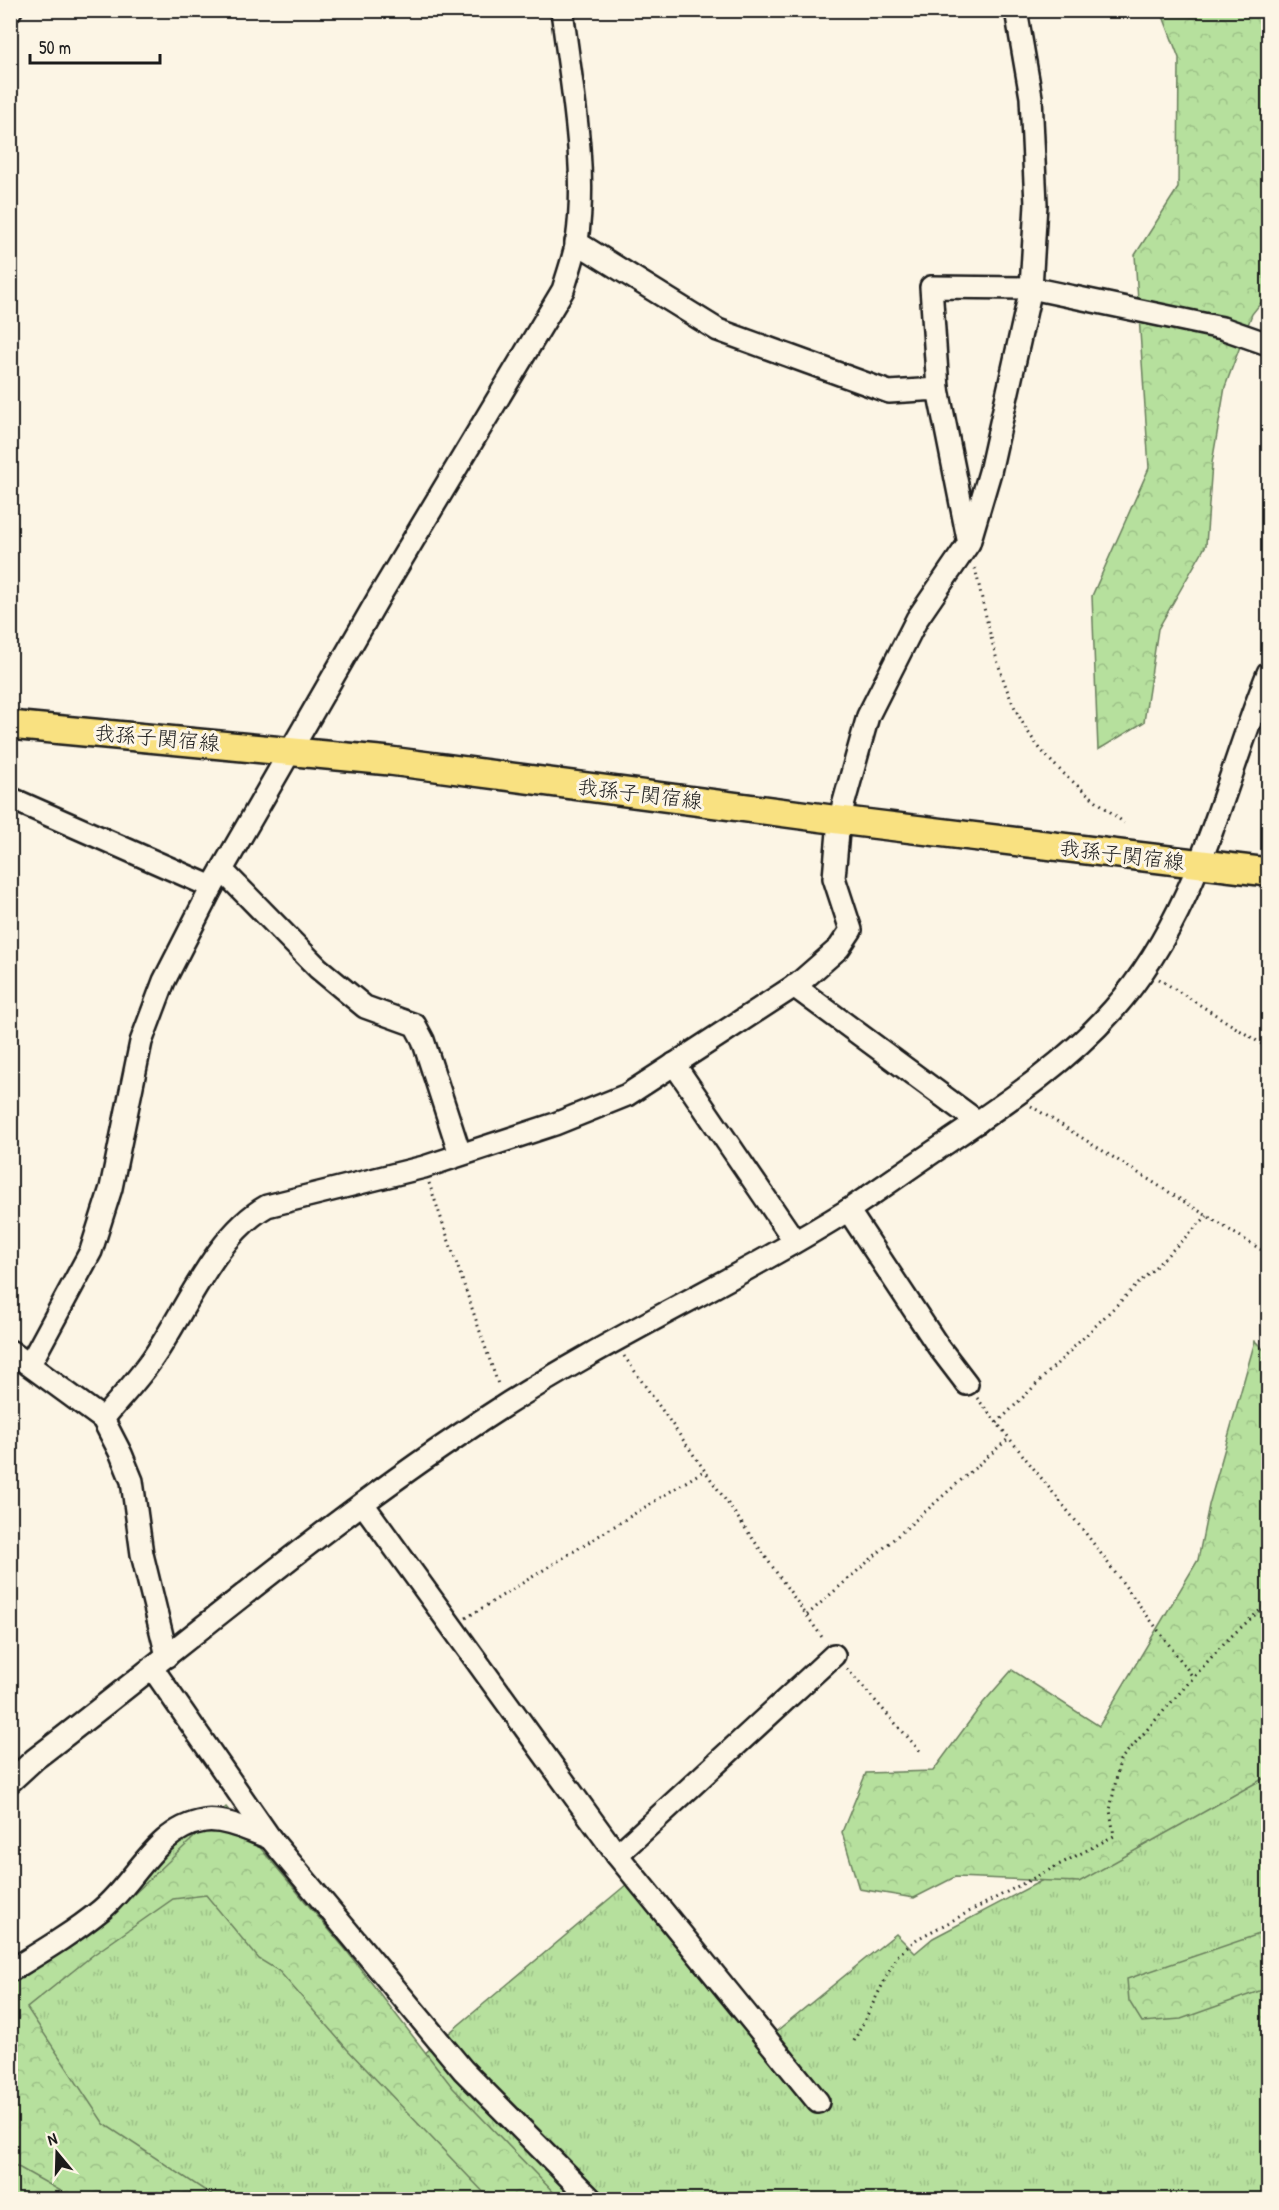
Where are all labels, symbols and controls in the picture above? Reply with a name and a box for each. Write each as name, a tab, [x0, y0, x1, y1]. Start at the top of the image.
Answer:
scale bar	[30, 27, 160, 65]
text: 50 m	[39, 35, 71, 60]
street label: 我孫子関宿線	[93, 718, 221, 757]
street label: 我孫子関宿線	[576, 771, 704, 816]
street label: 我孫子関宿線	[1058, 832, 1186, 877]
north arrow	[27, 2123, 87, 2183]
text: N	[45, 2127, 60, 2151]

